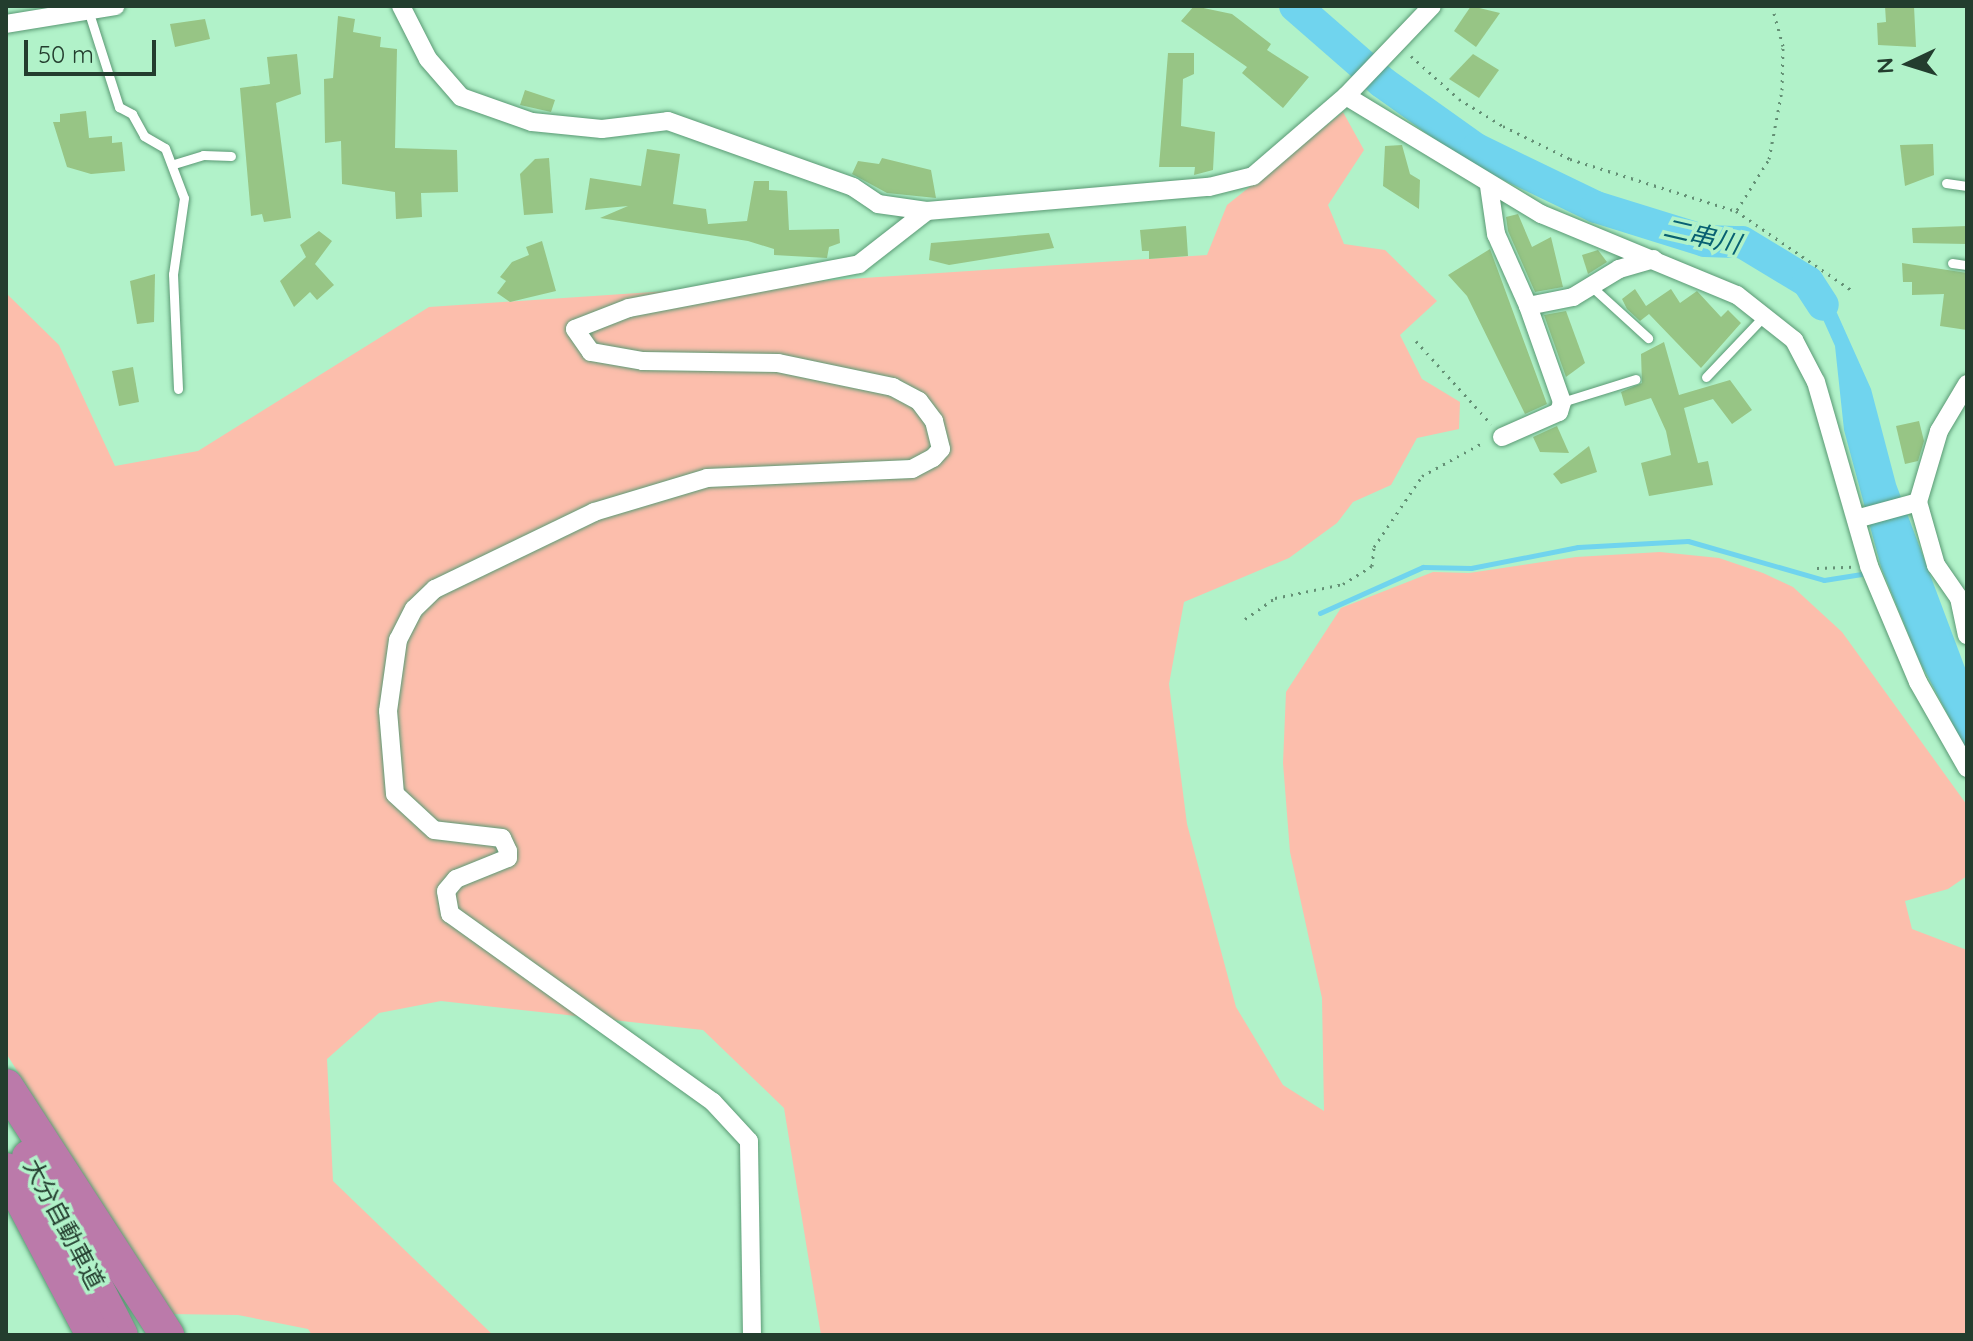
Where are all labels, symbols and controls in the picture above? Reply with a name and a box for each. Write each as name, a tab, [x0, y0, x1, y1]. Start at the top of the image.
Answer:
scale bar	[28, 24, 160, 74]
north arrow	[1869, 24, 1949, 104]
text: 50 m	[38, 39, 94, 69]
text: N	[1871, 57, 1900, 75]
water label: 二串川	[1660, 212, 1744, 260]
street label: 大分自動車道	[17, 1154, 111, 1294]

